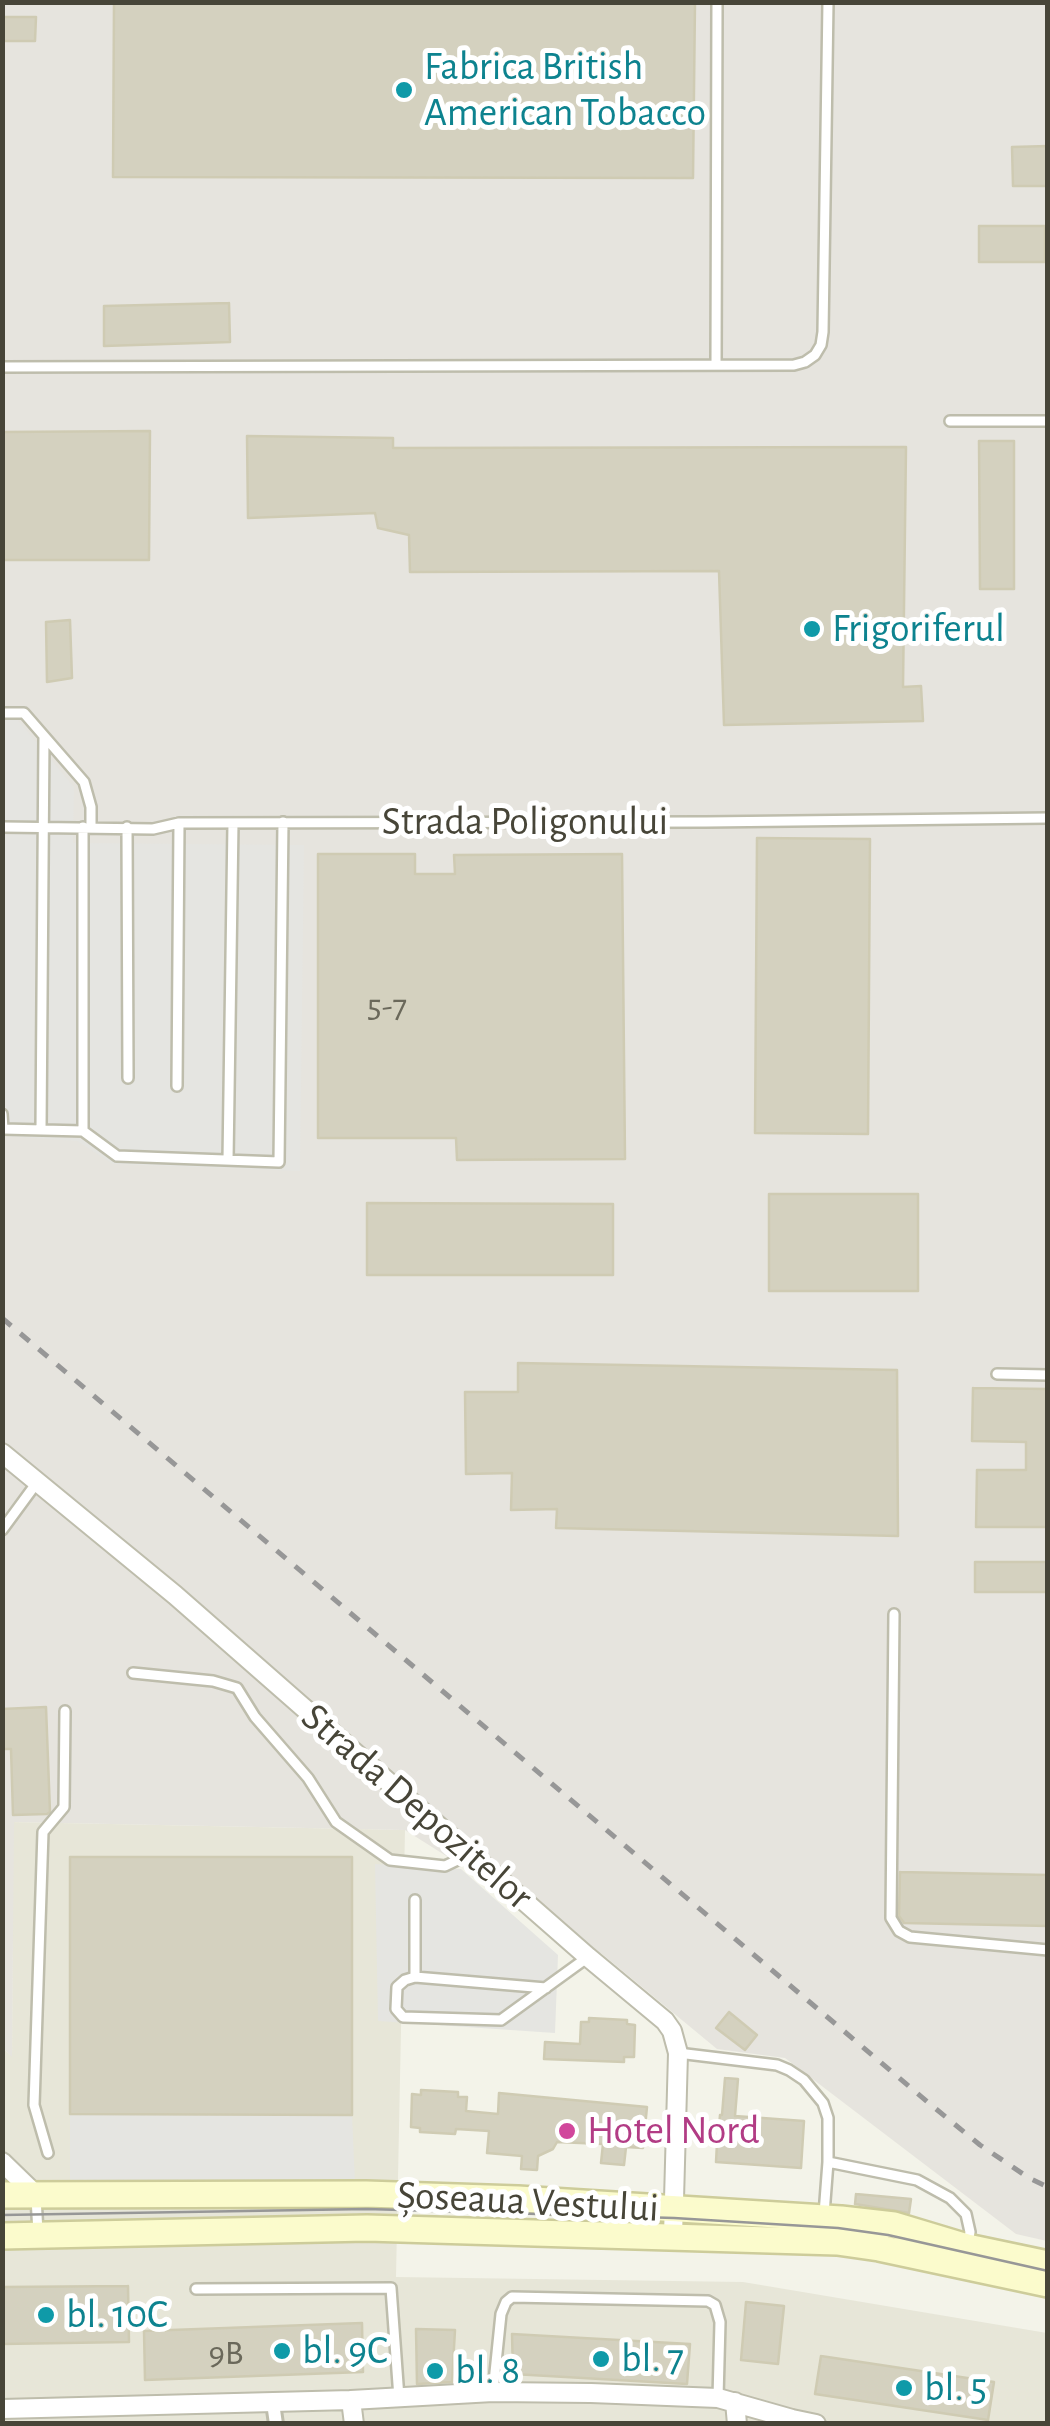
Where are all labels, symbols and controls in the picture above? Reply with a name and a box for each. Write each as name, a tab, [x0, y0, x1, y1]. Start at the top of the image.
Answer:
place label: Fabrica British American Tobacco	[424, 43, 706, 137]
marker: Fabrica British American Tobacco	[393, 79, 415, 101]
place label: Frigoriferul	[832, 605, 1005, 653]
marker: Frigoriferul	[801, 618, 823, 640]
street label: Strada Poligonului	[382, 798, 668, 846]
house number: 5-7	[367, 985, 407, 1027]
street label: Strada Depozitelor	[291, 1693, 543, 1921]
place label: Hotel Nord	[587, 2107, 760, 2155]
marker: Hotel Nord	[556, 2120, 578, 2142]
street label: Șoseaua Vestului	[396, 2171, 660, 2233]
place label: bl. 10C	[66, 2291, 168, 2339]
marker: bl. 10C	[35, 2304, 57, 2326]
place label: bl. 9C	[302, 2327, 388, 2375]
house number: 9B	[208, 2332, 244, 2374]
place label: bl. 7	[621, 2335, 684, 2383]
marker: bl. 9C	[271, 2340, 293, 2362]
place label: bl. 8	[455, 2347, 520, 2395]
marker: bl. 7	[590, 2348, 612, 2370]
marker: bl. 8	[424, 2360, 446, 2382]
place label: bl. 5	[924, 2364, 987, 2412]
marker: bl. 5	[893, 2377, 915, 2399]

